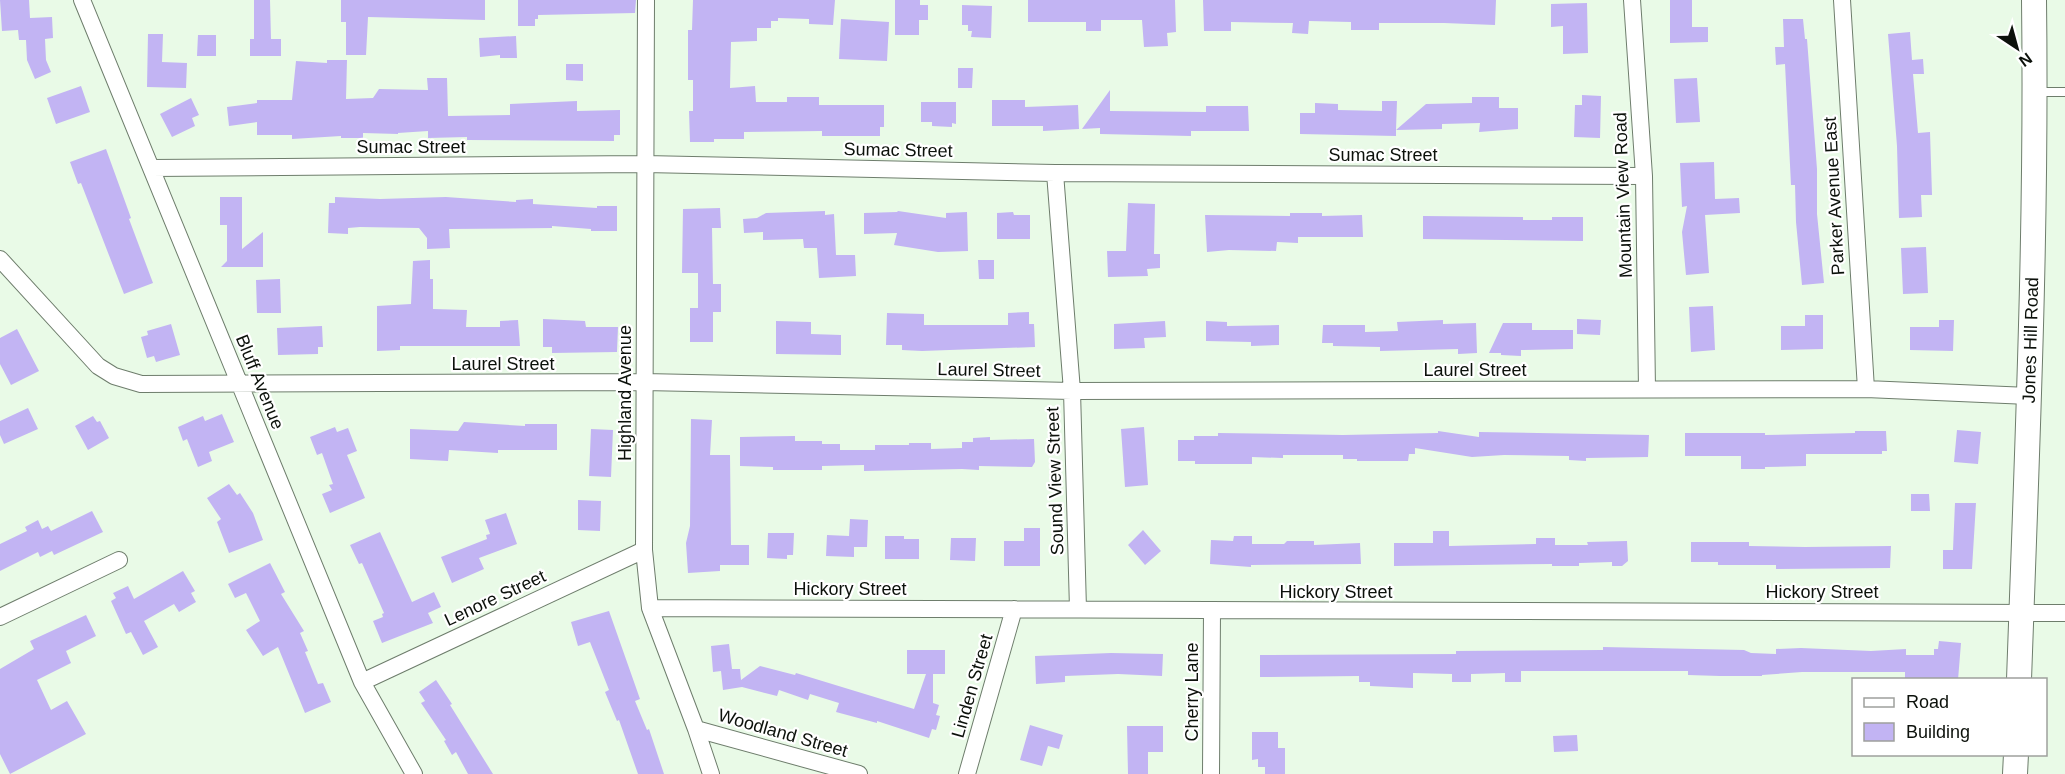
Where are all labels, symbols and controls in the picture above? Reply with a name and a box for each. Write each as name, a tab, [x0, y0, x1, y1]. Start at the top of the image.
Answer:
north arrow	[1987, 18, 2047, 78]
text: N	[2016, 49, 2035, 70]
street label: Mountain View Road	[1610, 112, 1636, 278]
street label: Parker Avenue East	[1820, 116, 1848, 276]
street label: Sumac Street	[356, 137, 466, 157]
street label: Sumac Street	[843, 139, 953, 161]
street label: Sumac Street	[1328, 145, 1438, 165]
street label: Jones Hill Road	[2019, 277, 2042, 404]
street label: Highland Avenue	[615, 325, 635, 461]
street label: Bluff Avenue	[232, 332, 288, 432]
street label: Laurel Street	[451, 354, 555, 374]
street label: Laurel Street	[937, 359, 1041, 381]
street label: Laurel Street	[1423, 360, 1527, 380]
street label: Sound View Street	[1042, 406, 1068, 556]
street label: Lenore Street	[441, 566, 549, 630]
street label: Hickory Street	[793, 579, 907, 599]
street label: Hickory Street	[1279, 582, 1393, 602]
street label: Hickory Street	[1765, 582, 1879, 602]
street label: Linden Street	[948, 632, 996, 740]
street label: Cherry Lane	[1182, 642, 1202, 742]
legend	[1852, 678, 2047, 756]
text: Road	[1906, 692, 1949, 712]
street label: Woodland Street	[716, 705, 850, 761]
text: Building	[1906, 722, 1970, 742]

